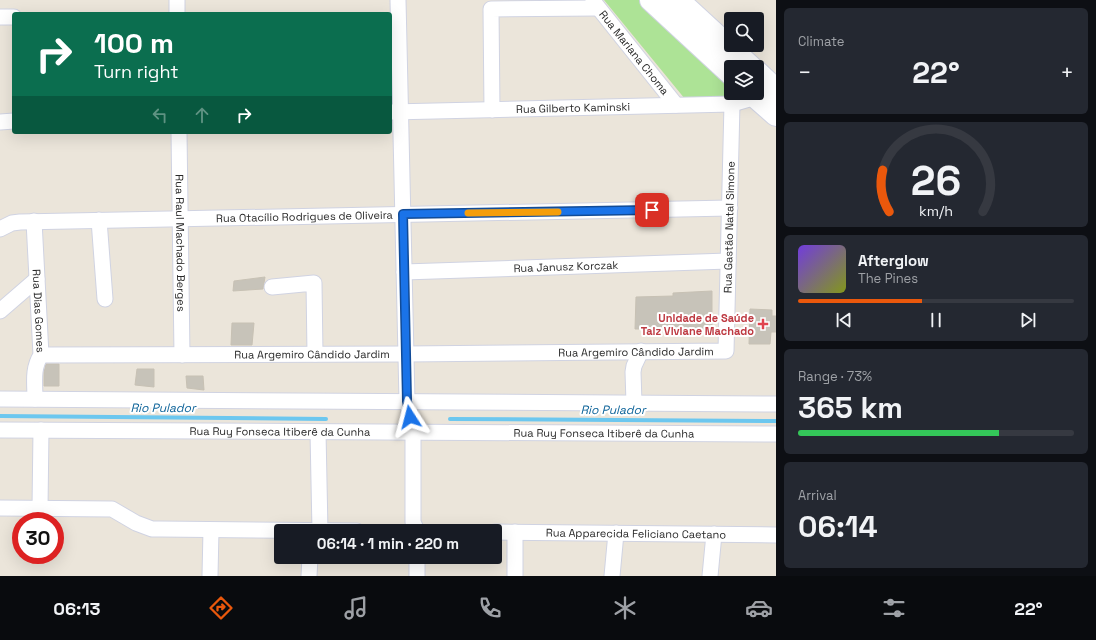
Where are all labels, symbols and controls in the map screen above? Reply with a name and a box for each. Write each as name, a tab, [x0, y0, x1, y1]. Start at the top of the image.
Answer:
street label: Rua Mariana Choma	[596, 7, 673, 98]
map controls	[724, 12, 764, 100]
button: search	[724, 12, 764, 52]
text: 100 m	[94, 25, 174, 61]
icon: right	[28, 28, 80, 80]
text: Climate	[798, 33, 844, 50]
text: 22°	[912, 53, 960, 92]
text: −	[798, 58, 812, 86]
text: +	[1060, 58, 1074, 86]
text: Turn right	[94, 60, 178, 83]
button: layers	[724, 60, 764, 100]
street label: Rua Gilberto Kaminski	[516, 99, 630, 116]
icon: left	[149, 104, 171, 126]
icon: ahead	[191, 104, 213, 126]
icon: right	[233, 104, 255, 126]
text: 26	[911, 154, 961, 207]
street label: Rua Gastão Natal Simone	[720, 161, 738, 293]
street label: Rua Raul Machado Berges	[173, 174, 188, 312]
pin	[635, 193, 669, 227]
icon: arrive	[641, 199, 663, 221]
text: km/h	[919, 202, 953, 220]
street label: Rua Otacílio Rodrigues de Oliveira	[216, 208, 394, 225]
text: Afterglow	[858, 251, 929, 270]
street label: Rua Janusz Korczak	[513, 258, 619, 275]
street label: Rua Dias Gomes	[30, 269, 48, 353]
text: The Pines	[858, 270, 918, 287]
icon: previous	[833, 309, 855, 331]
icon: pause	[925, 309, 947, 331]
icon: next	[1017, 309, 1039, 331]
place label: Unidade de Saúde Taiz Viviane Machado	[641, 311, 754, 338]
marker: Unidade de Saúde Taiz Viviane Machado	[757, 318, 769, 330]
street label: Rua Argemiro Cândido Jardim	[558, 344, 714, 360]
street label: Rua Argemiro Cândido Jardim	[234, 347, 390, 361]
text: Range · 73%	[798, 368, 872, 385]
text: 365 km	[798, 388, 903, 427]
position arrow	[389, 396, 431, 438]
water label: Rio Pulador	[131, 400, 197, 416]
water label: Rio Pulador	[581, 402, 647, 418]
street label: Rua Ruy Fonseca Itiberê da Cunha	[190, 424, 371, 439]
street label: Rua Ruy Fonseca Itiberê da Cunha	[514, 426, 695, 441]
text: Arrival	[798, 487, 837, 504]
text: 06:14	[798, 507, 878, 546]
speed limit sign: 30	[12, 512, 64, 564]
street label: Rua Apparecida Feliciano Caetano	[546, 526, 726, 541]
text: 06:14 · 1 min · 220 m	[317, 534, 459, 553]
icon: directions	[207, 594, 235, 622]
icon: music	[342, 594, 370, 622]
icon: phone	[476, 594, 504, 622]
icon: climate	[611, 594, 639, 622]
icon: car	[745, 594, 773, 622]
icon: filters	[880, 594, 908, 622]
text: 06:13	[53, 597, 101, 620]
text: 22°	[1014, 597, 1043, 620]

